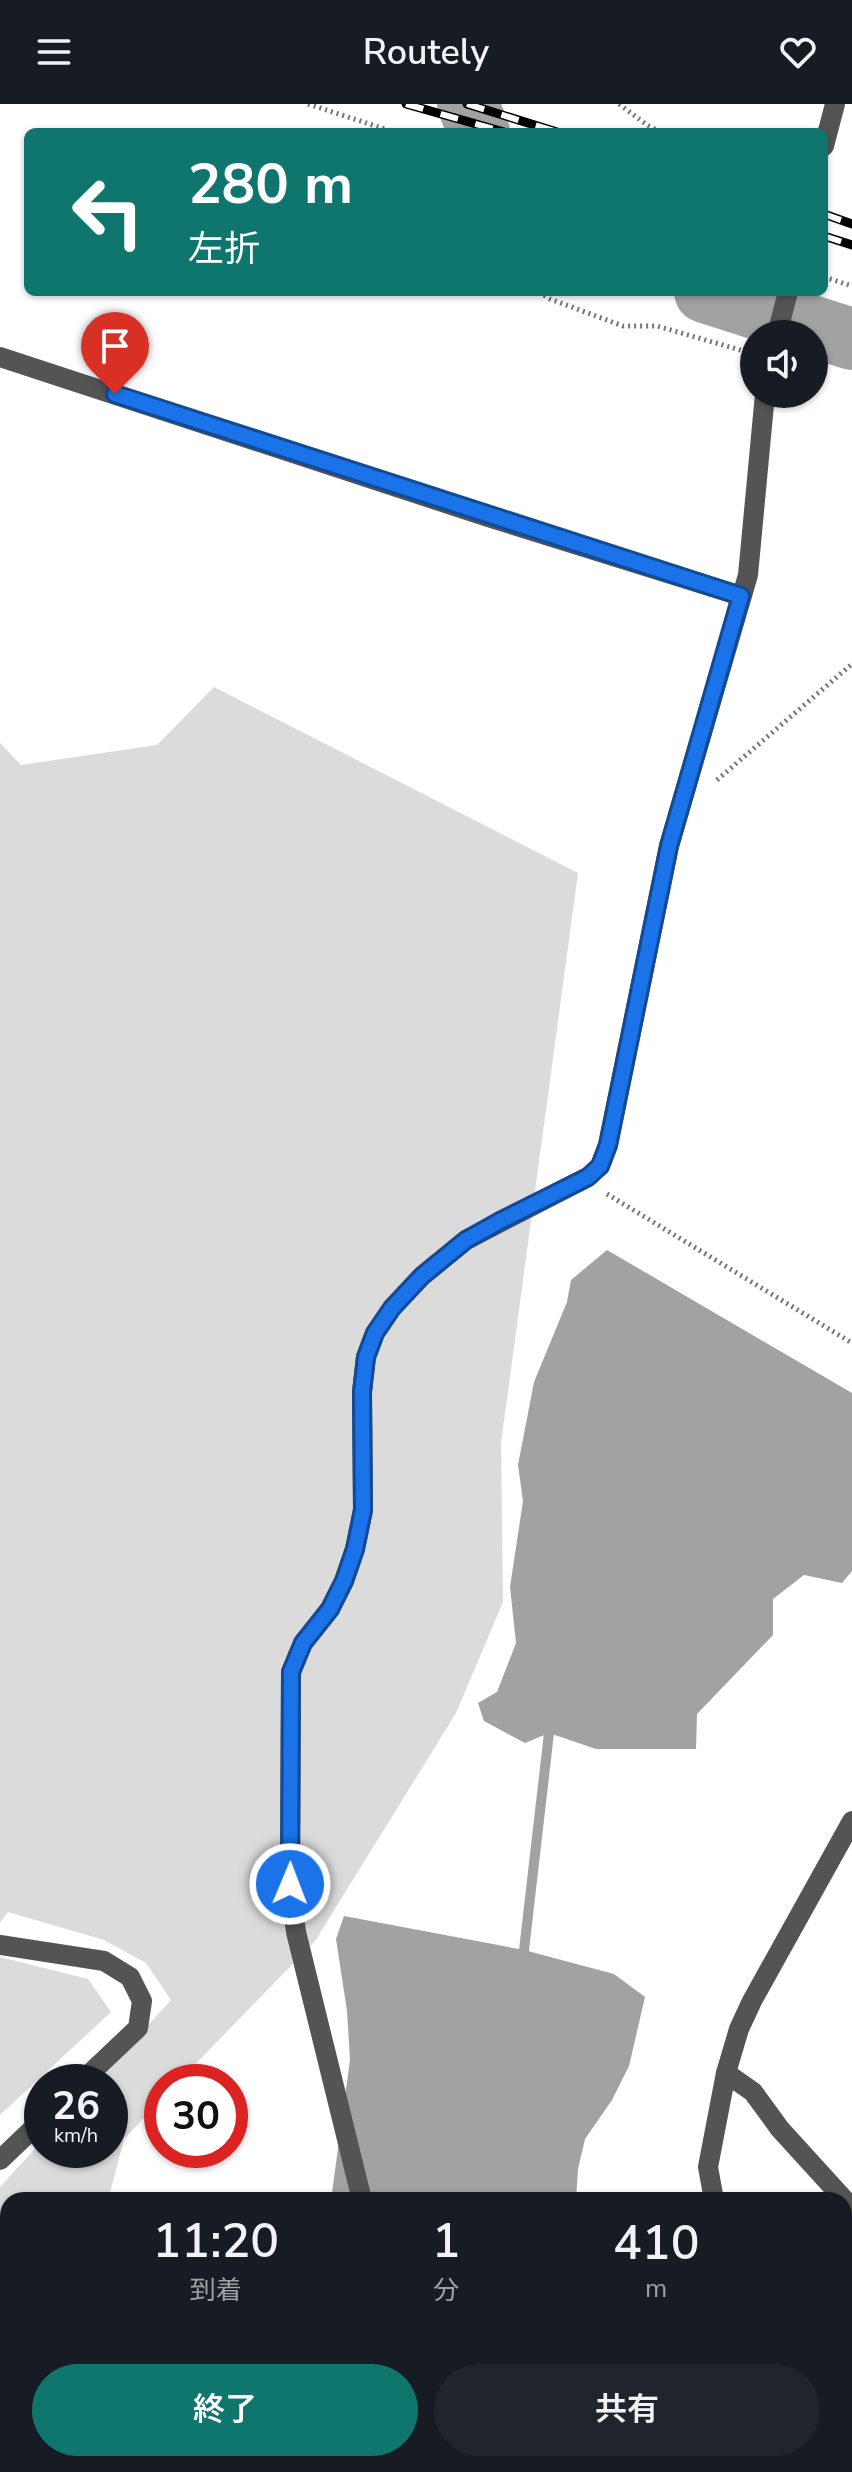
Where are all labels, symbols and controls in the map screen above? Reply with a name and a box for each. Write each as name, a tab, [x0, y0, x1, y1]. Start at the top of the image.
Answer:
text: Routely	[363, 28, 489, 77]
icon: menu	[32, 30, 76, 74]
icon: heart	[776, 30, 820, 74]
text: 280 m	[188, 146, 353, 223]
icon: left	[56, 160, 160, 264]
text: 左折	[188, 225, 260, 274]
pin	[81, 312, 149, 394]
map controls	[740, 320, 828, 408]
button: sound	[740, 320, 828, 408]
icon: arrive	[93, 324, 137, 368]
position arrow	[248, 1842, 332, 1926]
speed limit sign: 30	[144, 2064, 248, 2168]
text: 26	[52, 2079, 100, 2133]
text: km/h	[54, 2122, 98, 2149]
text: 11:20	[153, 2208, 279, 2274]
text: 1	[432, 2208, 460, 2274]
text: 410	[613, 2210, 699, 2276]
text: m	[645, 2271, 667, 2306]
text: 到着	[190, 2273, 242, 2308]
text: 分	[433, 2273, 459, 2308]
button: 終了	[32, 2364, 418, 2456]
button: 共有	[434, 2364, 820, 2456]

